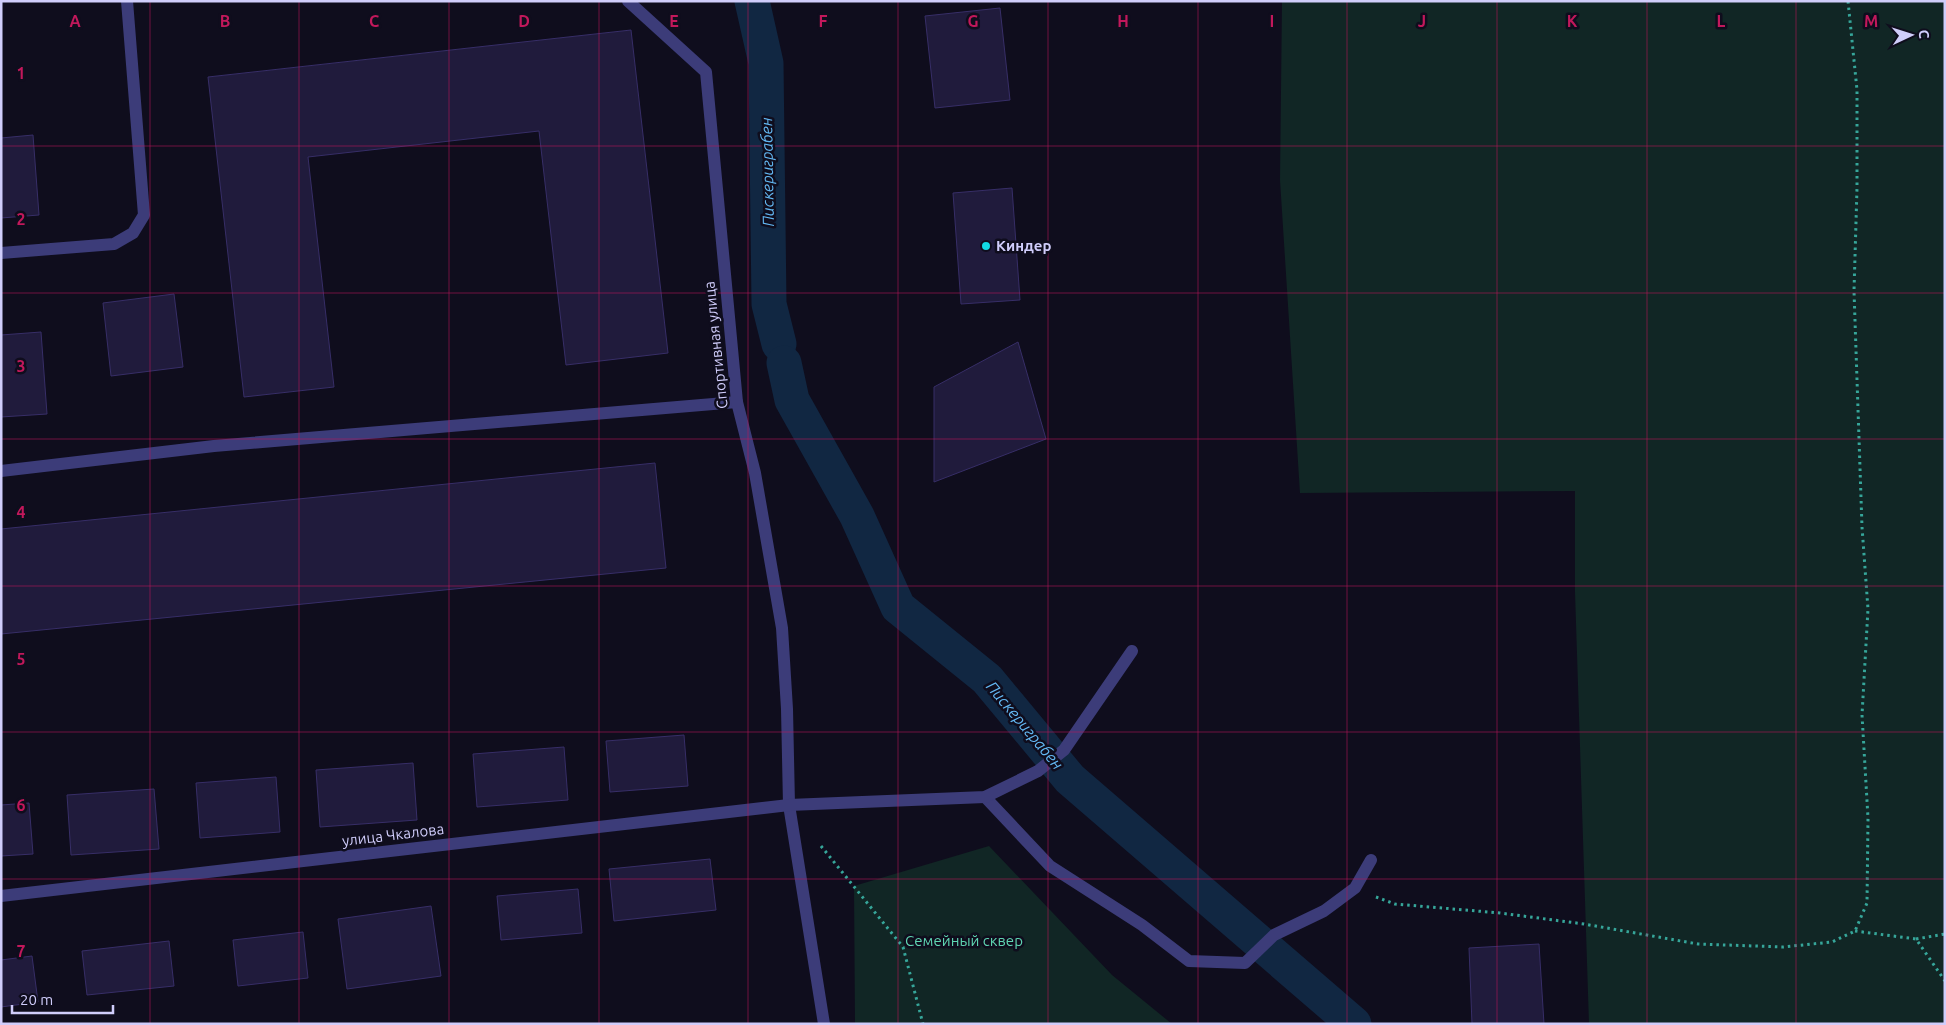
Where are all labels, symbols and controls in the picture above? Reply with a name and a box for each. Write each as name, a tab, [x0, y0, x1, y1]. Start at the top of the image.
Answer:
north arrow	[1886, 10, 1936, 60]
text: A	[69, 12, 81, 30]
text: B	[220, 12, 230, 30]
text: C	[369, 12, 379, 30]
text: D	[518, 12, 530, 30]
text: E	[669, 12, 679, 30]
text: F	[819, 12, 828, 30]
text: G	[967, 12, 979, 30]
text: H	[1117, 12, 1129, 30]
text: I	[1270, 12, 1274, 30]
text: J	[1418, 12, 1426, 30]
text: K	[1567, 12, 1578, 30]
text: L	[1717, 12, 1726, 30]
text: M	[1864, 12, 1878, 30]
text: С	[1916, 29, 1932, 39]
text: 1	[16, 64, 26, 82]
water label: Пискериграбен	[757, 117, 777, 227]
text: 2	[16, 210, 26, 228]
place label: Киндер	[996, 237, 1051, 254]
marker: Киндер	[980, 240, 992, 252]
street label: Спортивная улица	[700, 280, 731, 410]
text: 3	[16, 357, 26, 375]
text: 4	[16, 503, 26, 521]
text: 5	[16, 650, 26, 668]
water label: Пискериграбен	[983, 677, 1067, 773]
text: 6	[16, 796, 26, 814]
street label: улица Чкалова	[341, 820, 445, 849]
park label: Семейный сквер	[905, 932, 1023, 949]
text: 7	[16, 942, 26, 960]
scale bar	[12, 982, 114, 1014]
text: 20 m	[20, 991, 53, 1008]

